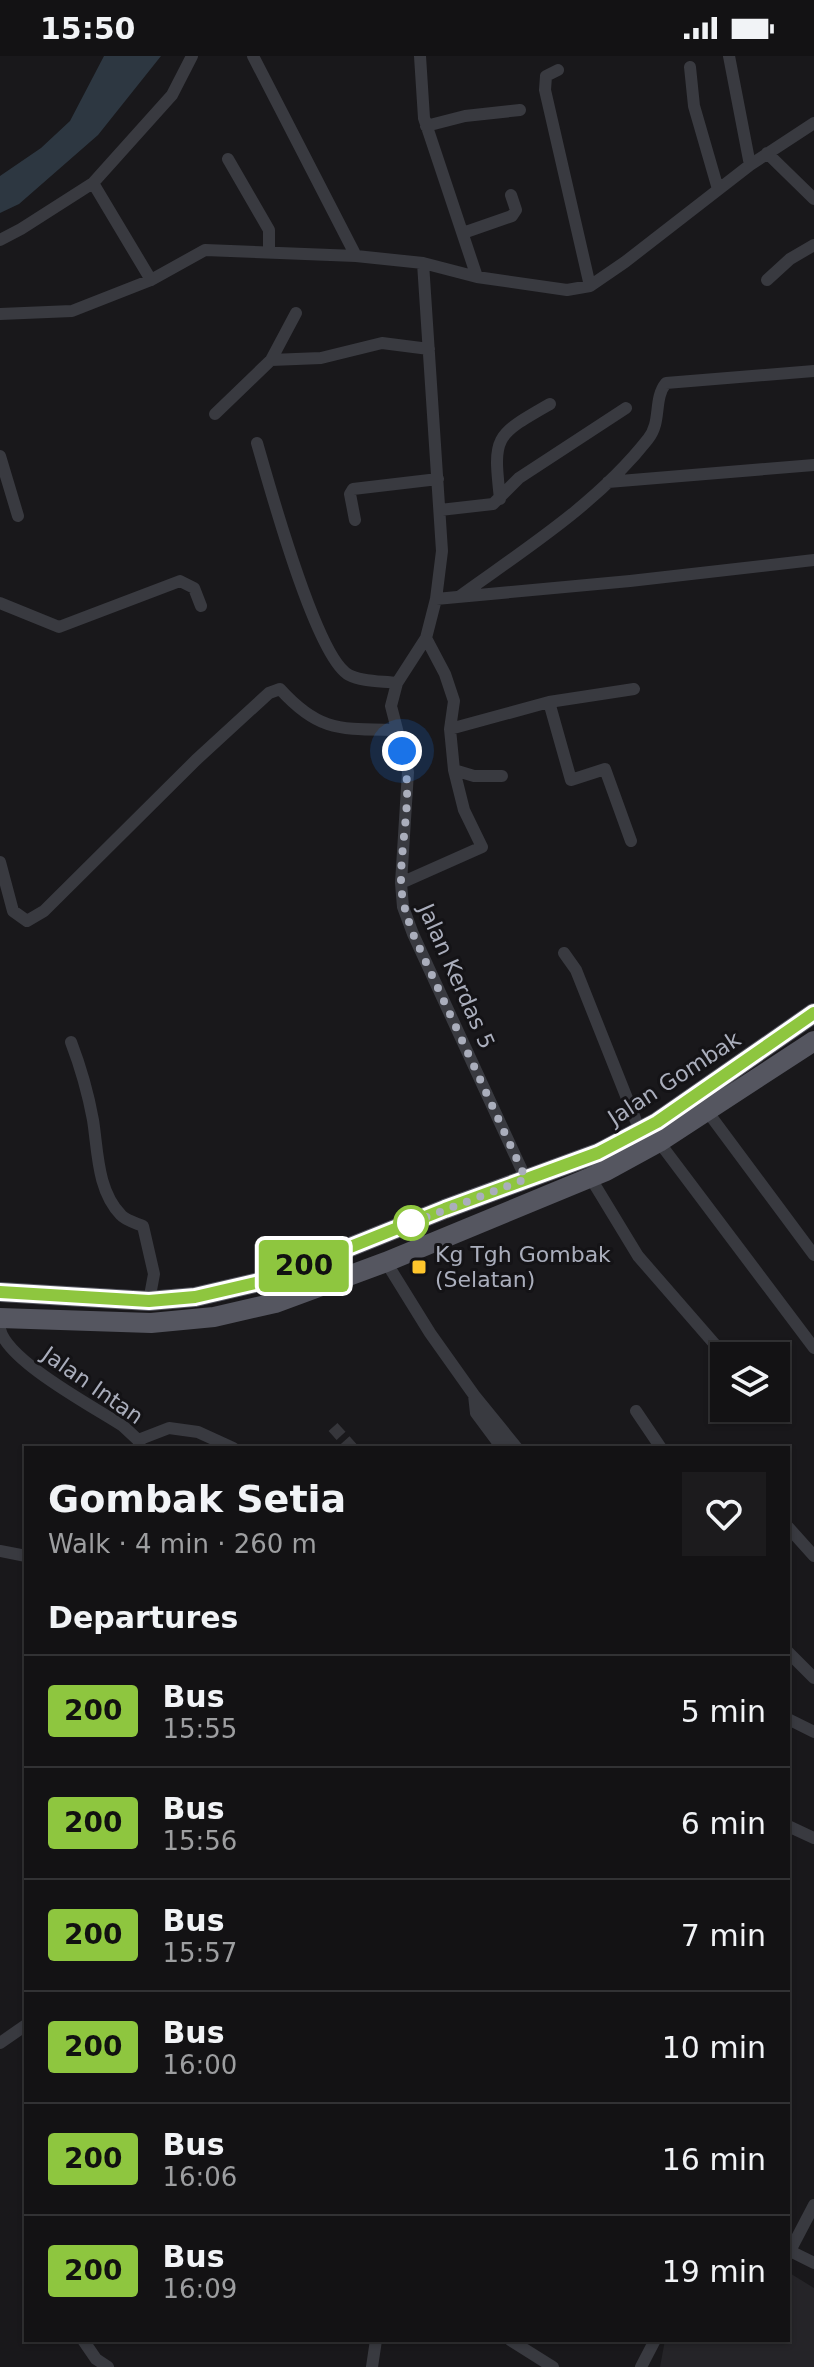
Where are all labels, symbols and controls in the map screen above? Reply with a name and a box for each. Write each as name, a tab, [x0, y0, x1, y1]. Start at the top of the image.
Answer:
text: 15:50	[40, 11, 136, 46]
your location	[382, 731, 422, 771]
street label: Jalan Kerdas 5	[413, 898, 500, 1053]
street label: Jalan Gombak	[602, 1026, 745, 1132]
unlabelled marker	[394, 1206, 428, 1240]
line badge: 200	[258, 1240, 350, 1292]
place label: Kg Tgh Gombak (Selatan)	[435, 1242, 611, 1292]
text: 200	[275, 1249, 333, 1282]
marker: Kg Tgh Gombak (Selatan)	[410, 1258, 428, 1276]
street label: Jalan Intan	[36, 1340, 148, 1429]
map controls	[710, 1342, 790, 1422]
button: layers	[710, 1342, 790, 1422]
button: heart	[682, 1472, 766, 1556]
text: Gombak Setia	[48, 1477, 346, 1521]
text: Walk · 4 min · 260 m	[48, 1529, 317, 1559]
text: Departures	[48, 1600, 238, 1635]
text: Bus	[162, 1679, 225, 1714]
text: 200	[64, 1694, 122, 1727]
text: 5 min	[681, 1694, 766, 1729]
text: 15:55	[162, 1714, 237, 1744]
text: Bus	[162, 1791, 225, 1826]
text: 200	[64, 1806, 122, 1839]
text: 6 min	[681, 1806, 766, 1841]
text: 15:56	[162, 1826, 237, 1856]
text: Bus	[162, 1903, 225, 1938]
text: 200	[64, 1918, 122, 1951]
text: 7 min	[681, 1918, 766, 1953]
text: 15:57	[162, 1938, 237, 1968]
text: Bus	[162, 2015, 225, 2050]
text: 200	[64, 2030, 122, 2063]
text: 10 min	[662, 2030, 766, 2065]
text: 16:00	[162, 2050, 237, 2080]
text: Bus	[162, 2127, 225, 2162]
text: 200	[64, 2142, 122, 2175]
text: 16 min	[662, 2142, 766, 2177]
text: 16:06	[162, 2162, 237, 2192]
text: Bus	[162, 2239, 225, 2274]
text: 200	[64, 2254, 122, 2287]
text: 19 min	[662, 2254, 766, 2289]
text: 16:09	[162, 2274, 237, 2304]

